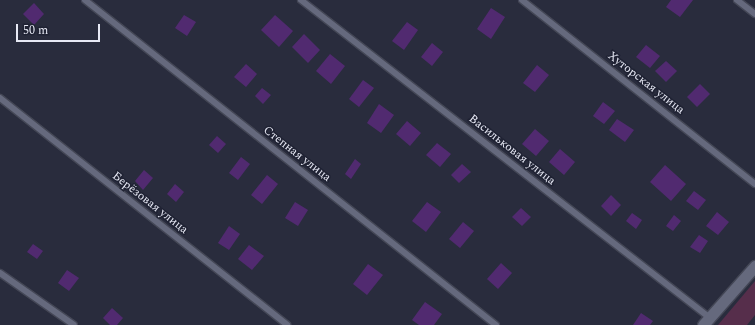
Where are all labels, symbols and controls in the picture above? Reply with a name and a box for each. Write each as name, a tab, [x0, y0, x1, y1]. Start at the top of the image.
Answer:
scale bar	[18, 16, 102, 42]
text: 50 m	[23, 21, 48, 40]
street label: Хуторская улица	[605, 49, 687, 117]
street label: Васильковая улица	[466, 112, 558, 188]
street label: Степная улица	[260, 123, 334, 185]
street label: Берёзовая улица	[109, 169, 191, 237]

